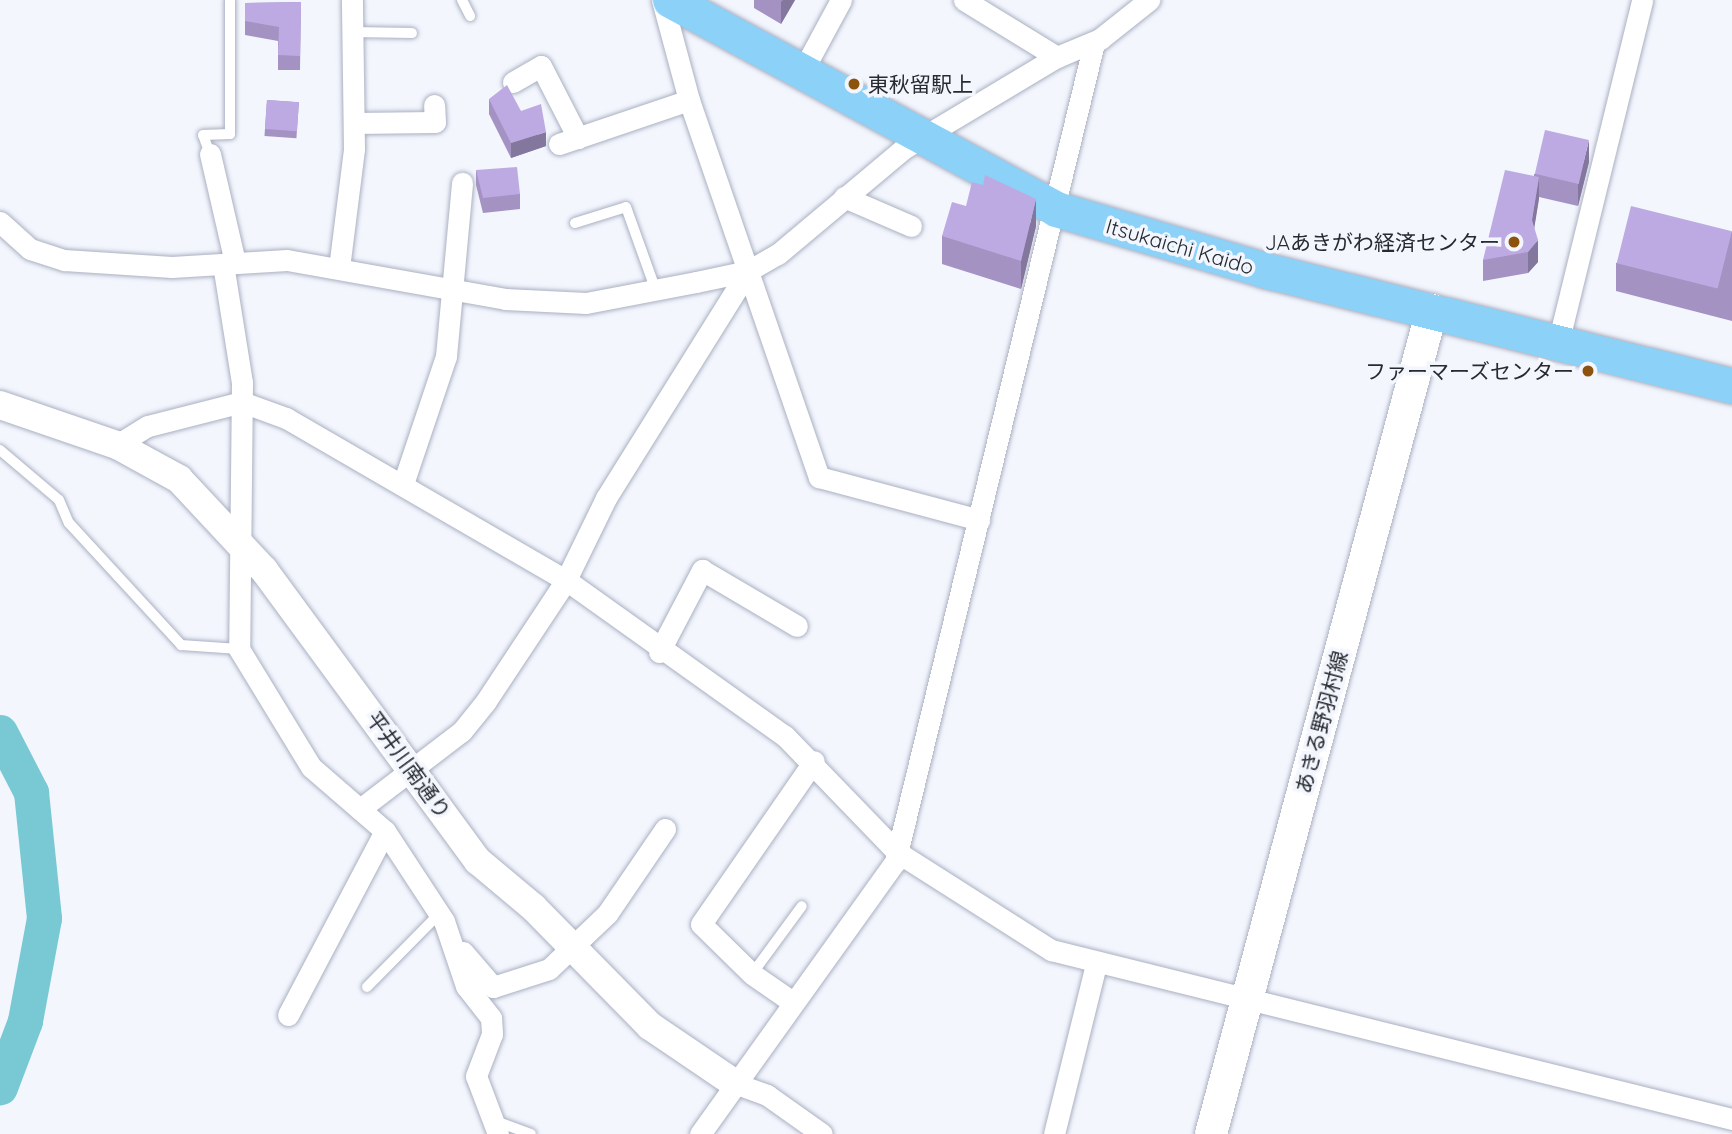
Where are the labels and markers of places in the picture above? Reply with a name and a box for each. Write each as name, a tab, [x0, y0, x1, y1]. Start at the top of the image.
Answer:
place label: 東秋留駅上	[868, 71, 973, 97]
marker: 東秋留駅上	[846, 76, 862, 92]
place label: JAあきがわ経済センター	[1265, 229, 1500, 255]
marker: JAあきがわ経済センター	[1506, 234, 1522, 250]
place label: ファーマーズセンター	[1364, 358, 1574, 384]
marker: ファーマーズセンター	[1580, 363, 1596, 379]

